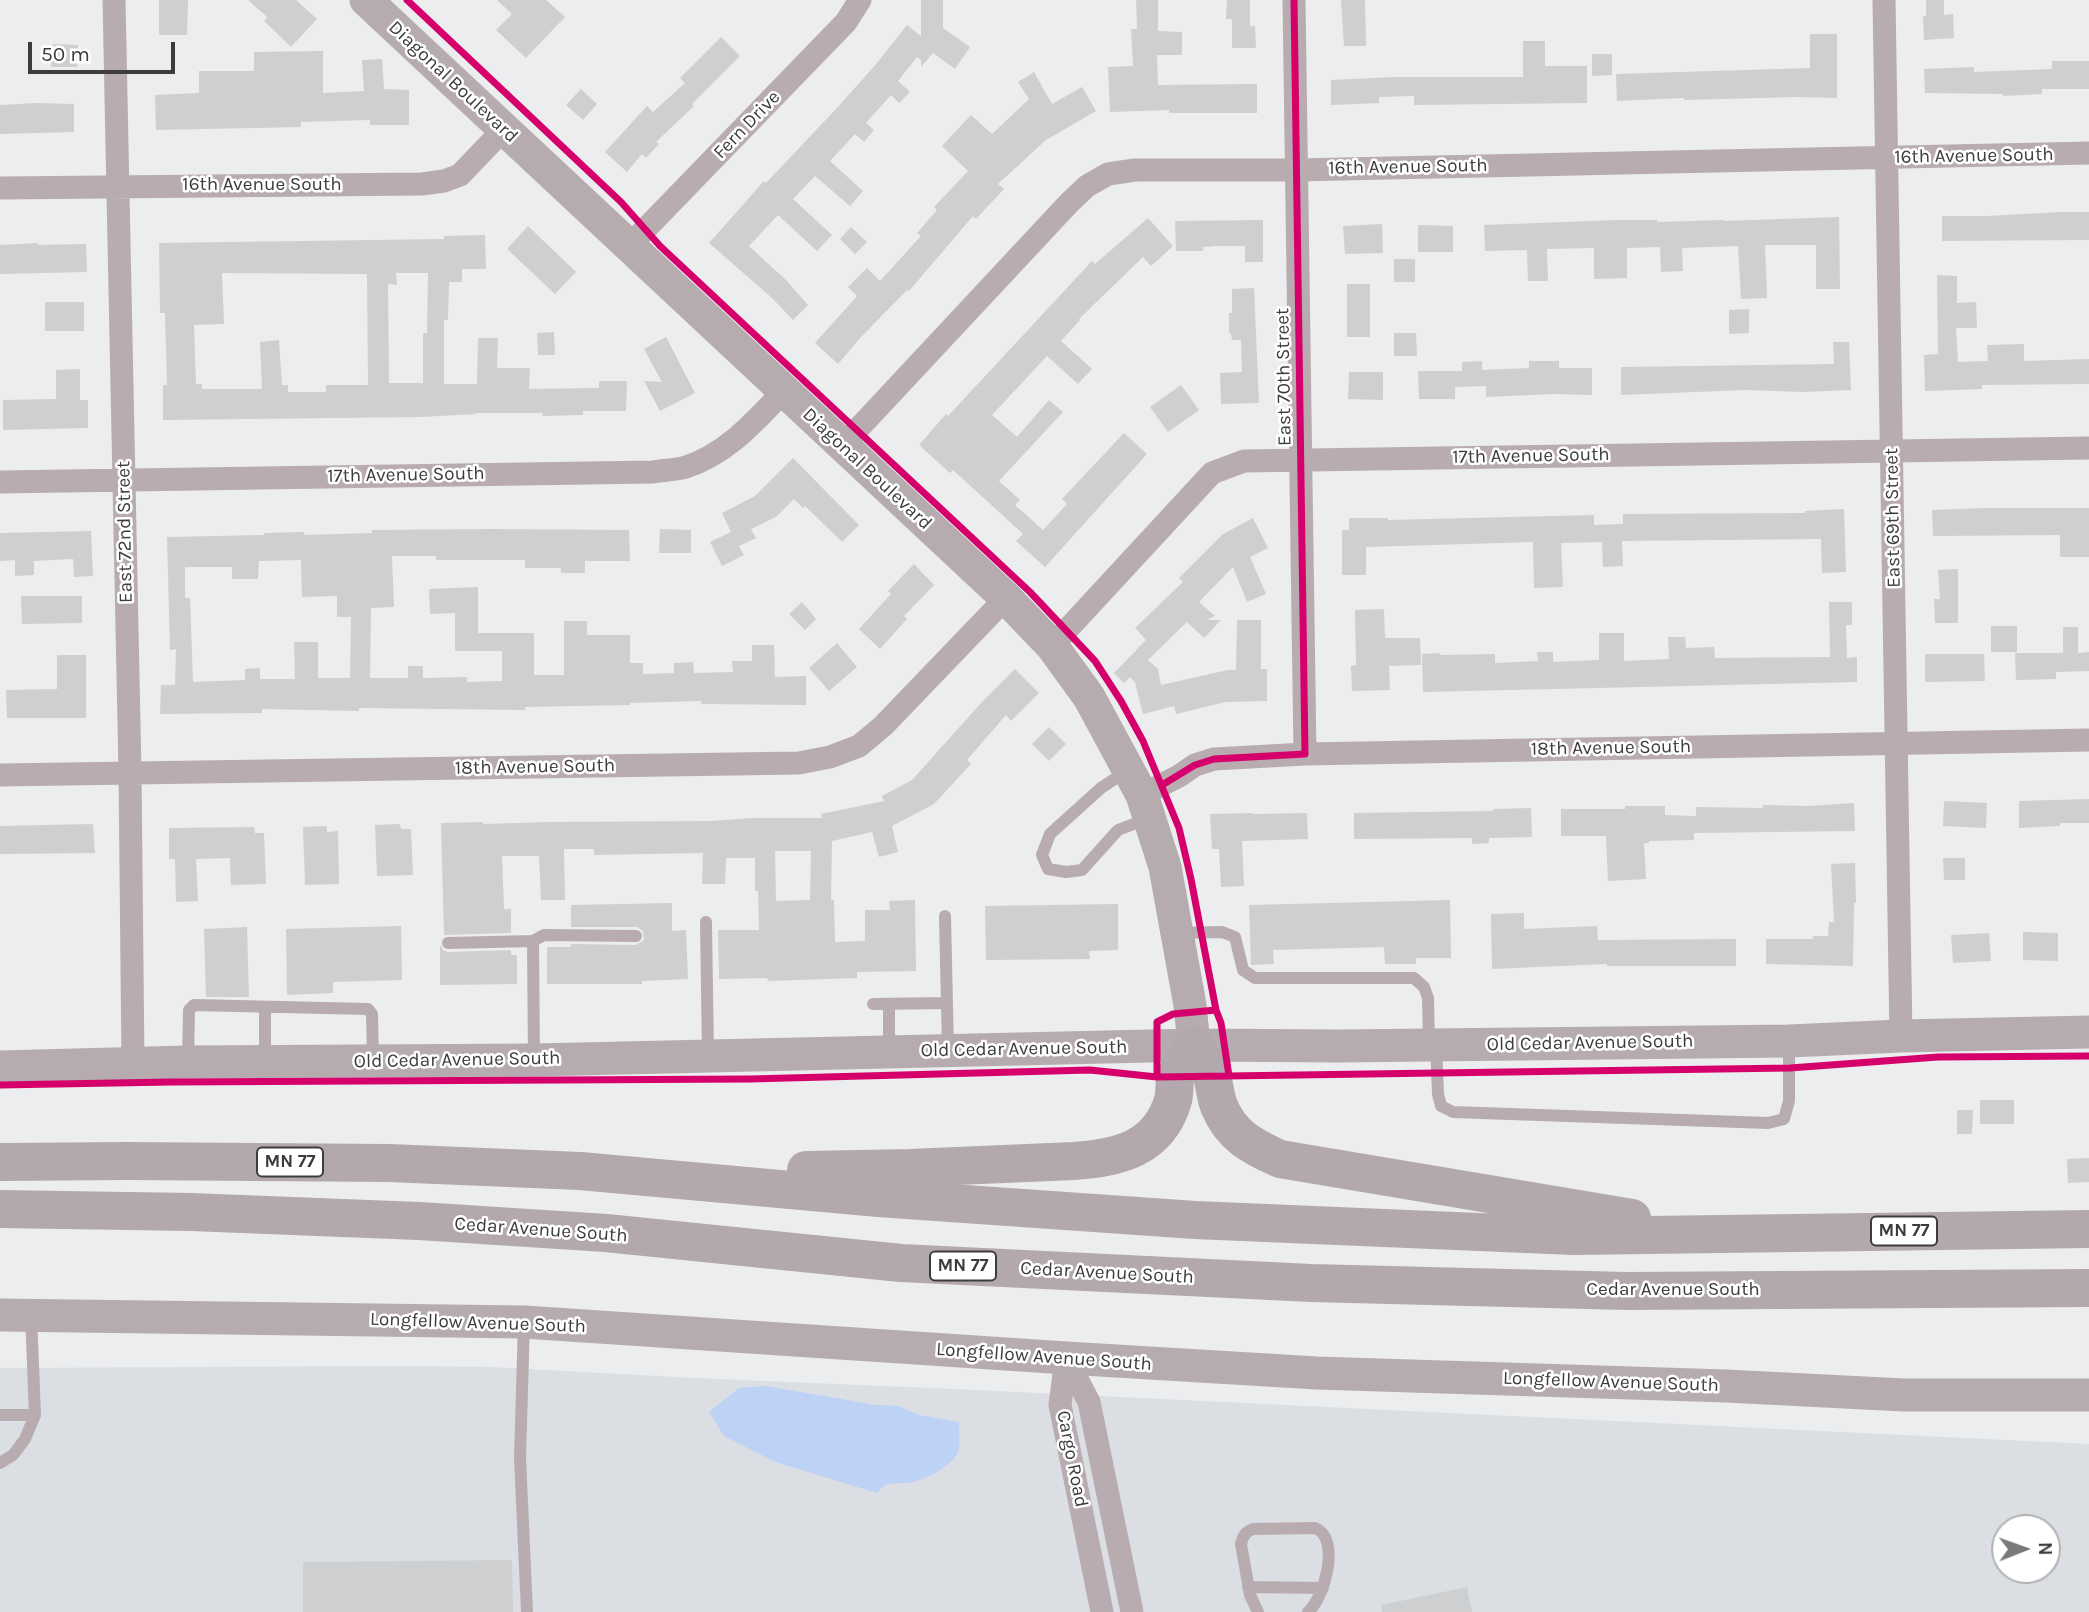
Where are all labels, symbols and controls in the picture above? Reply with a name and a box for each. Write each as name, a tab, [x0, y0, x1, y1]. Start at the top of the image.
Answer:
street label: Diagonal Boulevard	[384, 16, 522, 148]
scale bar	[32, 28, 178, 72]
text: 50 m	[41, 42, 90, 66]
street label: Fern Drive	[709, 86, 785, 164]
street label: 16th Avenue South	[1894, 143, 2054, 169]
street label: 16th Avenue South	[1328, 154, 1488, 180]
street label: 16th Avenue South	[182, 174, 342, 196]
street label: East 70th Street	[1271, 308, 1297, 446]
street label: Diagonal Boulevard	[798, 403, 936, 535]
street label: 17th Avenue South	[1452, 443, 1610, 469]
street label: East 69th Street	[1880, 448, 1906, 588]
street label: East 72nd Street	[112, 461, 138, 603]
street label: 17th Avenue South	[327, 462, 485, 488]
street label: 18th Avenue South	[1531, 735, 1691, 761]
street label: 18th Avenue South	[455, 754, 615, 780]
street label: Old Cedar Avenue South	[1486, 1030, 1694, 1056]
street label: Old Cedar Avenue South	[920, 1036, 1128, 1062]
street label: Old Cedar Avenue South	[353, 1047, 561, 1073]
road number: MN 77	[257, 1148, 323, 1176]
street label: Cedar Avenue South	[454, 1213, 628, 1247]
road number: MN 77	[1871, 1216, 1937, 1246]
road number: MN 77	[930, 1252, 996, 1280]
street label: Cedar Avenue South	[1020, 1257, 1194, 1289]
street label: Cedar Avenue South	[1586, 1279, 1760, 1301]
street label: Longfellow Avenue South	[370, 1308, 586, 1338]
street label: Longfellow Avenue South	[935, 1338, 1153, 1376]
street label: Longfellow Avenue South	[1503, 1367, 1719, 1397]
street label: Cargo Road	[1051, 1409, 1093, 1509]
north arrow	[1991, 1514, 2061, 1584]
text: N	[2034, 1542, 2056, 1556]

